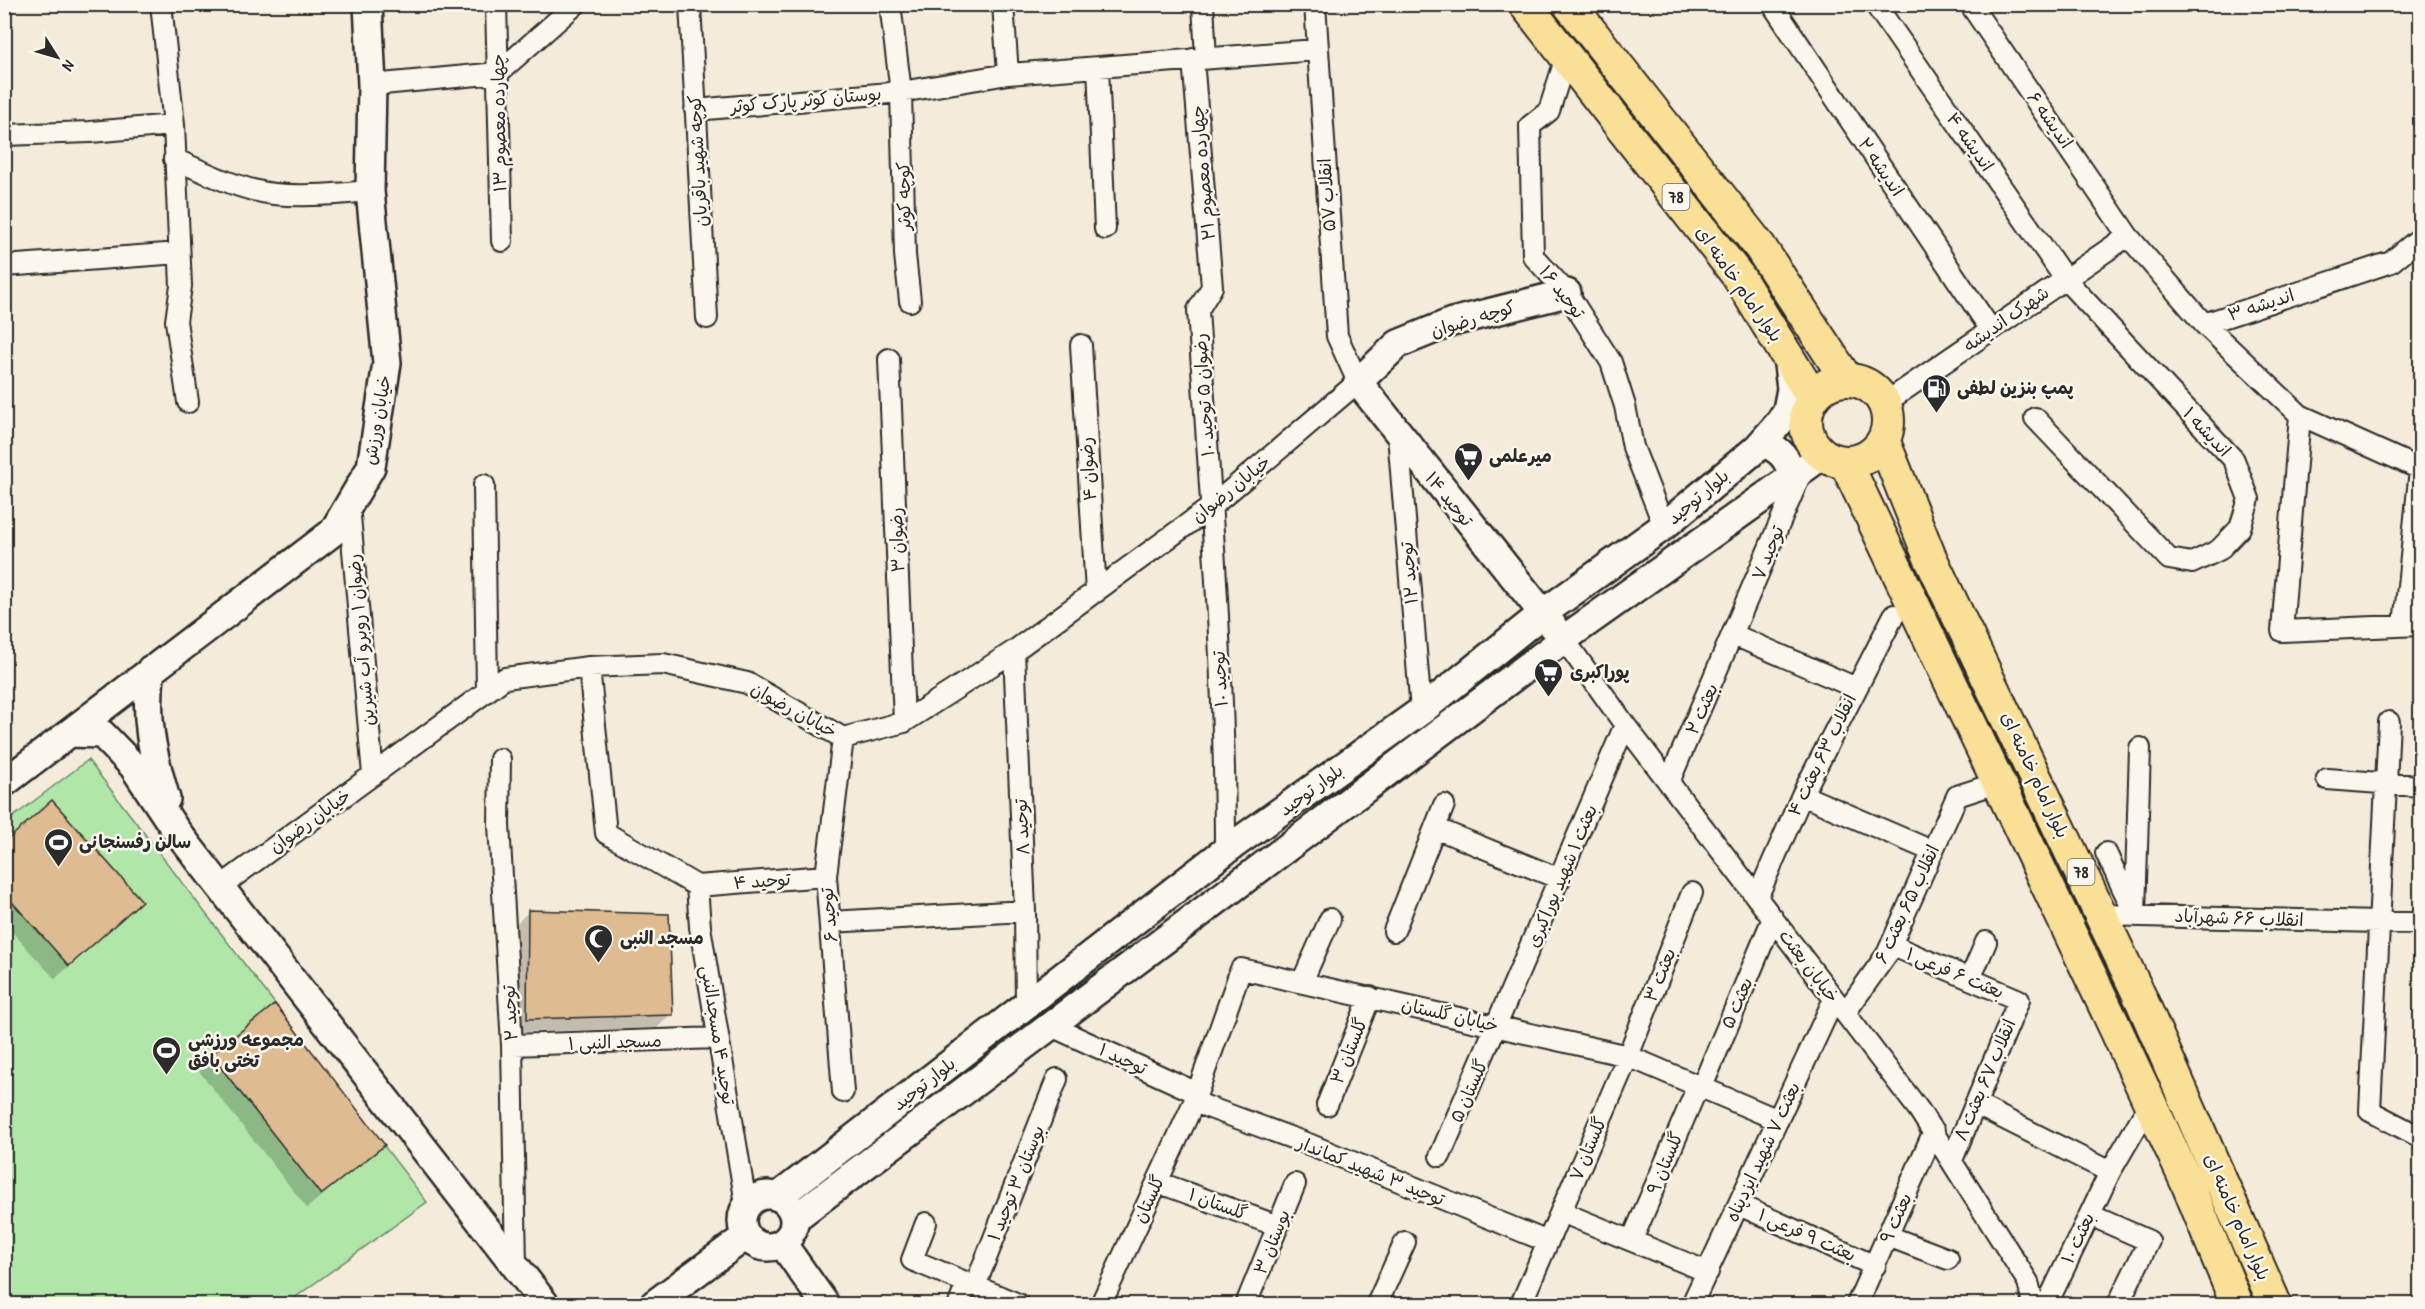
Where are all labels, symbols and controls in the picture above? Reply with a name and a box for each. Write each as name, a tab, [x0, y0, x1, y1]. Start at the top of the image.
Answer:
north arrow	[27, 27, 87, 87]
street label: چهارده معصوم ۱۳	[485, 54, 514, 192]
text: N	[57, 56, 80, 76]
street label: بوستان کوثر پارک کوثر	[728, 80, 882, 119]
street label: اندیشه ۶	[2022, 86, 2079, 153]
street label: کوچه شهید باقریان	[682, 94, 713, 227]
street label: چهارده معصوم ۲۱	[1184, 104, 1223, 242]
street label: اندیشه ۴	[1941, 107, 2000, 176]
street label: اندیشه ۲	[1853, 132, 1910, 201]
street label: انقلاب ۵۷	[1311, 157, 1342, 233]
street label: کوچه کوثر	[890, 161, 917, 232]
road number: 78	[1662, 184, 1690, 210]
street label: بلوار امام خامنه ای	[1688, 221, 1789, 348]
street label: توحید ۱۶	[1534, 260, 1592, 324]
street label: شهرک اندیشه	[1958, 280, 2054, 358]
street label: اندیشه ۳	[2224, 282, 2297, 327]
street label: کوچه رضوان	[1428, 294, 1518, 343]
street label: رضوان ۵ توحید ۱۰	[1187, 333, 1220, 457]
fuel station icon: پمپ بنزین لطفی	[1920, 372, 1952, 414]
street label: خیابان ورزش	[356, 373, 397, 467]
place label: پمپ بنزین لطفی	[1957, 375, 2074, 400]
street label: اندیشه ۱	[2178, 401, 2237, 462]
street label: رضوان ۴	[1073, 436, 1102, 502]
supermarket icon: میرعلمی	[1452, 440, 1484, 482]
place label: میرعلمی	[1489, 443, 1552, 468]
street label: خیابان رضوان	[1186, 449, 1275, 528]
street label: بلوار توحید	[1661, 463, 1734, 530]
street label: توحید ۱۴	[1420, 466, 1480, 532]
street label: رضوان ۳	[883, 507, 910, 573]
street label: توحید ۷	[1745, 521, 1790, 584]
street label: توحید ۱۲	[1393, 540, 1424, 605]
street label: رضوان ۱ روبرو آب شیرین	[341, 553, 380, 727]
street label: توحید ۱۰	[1206, 649, 1233, 708]
supermarket icon: پوراکبری	[1533, 656, 1565, 698]
place label: پوراکبری	[1570, 659, 1630, 684]
street label: خیابان رضوان	[747, 676, 842, 744]
street label: بعثت ۲	[1679, 679, 1724, 738]
street label: انقلاب ۶۳ بعثت ۴	[1781, 689, 1862, 820]
street label: بلوار امام خامنه ای	[1993, 708, 2076, 843]
street label: بلوار توحید	[1273, 758, 1348, 822]
street label: خیابان رضوان	[264, 783, 355, 859]
street label: توحید ۸	[1007, 797, 1035, 856]
street label: بعثت ۱ شهید پوراکبری	[1520, 800, 1603, 951]
sports icon: سالن رفسنجانی	[42, 826, 74, 868]
place label: سالن رفسنجانی	[79, 829, 191, 854]
street label: انقلاب ۶۵ بعثت ۶	[1868, 840, 1945, 967]
road number: 78	[2068, 859, 2094, 885]
street label: توحید ۴	[732, 866, 792, 895]
street label: توحید ۶	[814, 886, 843, 943]
street label: انقلاب ۶۶ شهرآباد	[2174, 903, 2304, 932]
mosque icon: مسجد النبی	[583, 922, 615, 964]
street label: خیابان بعثت	[1774, 924, 1845, 1008]
place label: مسجد النبی	[620, 925, 704, 950]
street label: بعثت ۶ فرعی ۱	[1902, 941, 2008, 1004]
street label: بعثت ۳	[1637, 944, 1682, 1006]
street label: توحید ۴ مسجدالنبی	[695, 964, 742, 1107]
street label: بعثت ۵	[1715, 973, 1759, 1032]
street label: توحید ۲	[496, 984, 523, 1042]
street label: خیابان گلستان	[1399, 991, 1501, 1038]
street label: گلستان ۳	[1324, 1014, 1373, 1088]
street label: انقلاب ۶۷ بعثت ۸	[1948, 1015, 2022, 1145]
place label: مجموعه ورزشی تختی بافق	[188, 1027, 304, 1073]
street label: مسجد النبی ۱	[568, 1027, 662, 1056]
sports icon: مجموعه ورزشی تختی بافق	[151, 1034, 183, 1076]
street label: توحید ۱	[1095, 1037, 1152, 1081]
street label: بلوار توحید	[887, 1051, 961, 1116]
street label: گلستان ۵	[1444, 1055, 1494, 1126]
street label: بعثت ۷ شهید ایزدپناه	[1719, 1078, 1806, 1226]
street label: گلستان ۷	[1563, 1113, 1612, 1185]
street label: بوستان ۳ توحید ۱	[981, 1121, 1050, 1244]
street label: گلستان ۹	[1640, 1127, 1689, 1198]
street label: توحید ۳ شهید کماندار	[1292, 1129, 1449, 1212]
street label: بلوار امام خامنه ای	[2196, 1149, 2277, 1285]
street label: گلستان	[1127, 1170, 1171, 1227]
street label: گلستان ۱	[1185, 1181, 1251, 1226]
street label: بعثت ۹	[1873, 1189, 1918, 1247]
street label: بعثت ۹ فرعی ۱	[1754, 1202, 1860, 1267]
street label: بوستان ۳	[1247, 1206, 1296, 1278]
street label: بعثت ۱۰	[2055, 1208, 2100, 1267]

